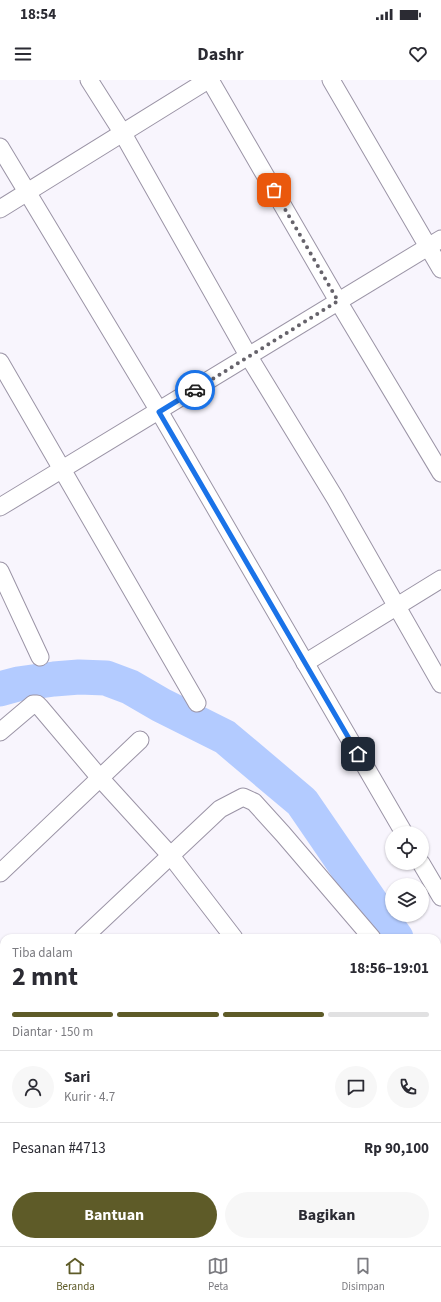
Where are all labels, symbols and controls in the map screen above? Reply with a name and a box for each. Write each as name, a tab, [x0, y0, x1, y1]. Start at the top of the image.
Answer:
text: 18:54	[20, 4, 56, 25]
text: Dashr	[197, 42, 244, 67]
icon: menu	[12, 43, 34, 65]
icon: heart	[407, 43, 429, 65]
pin	[257, 173, 291, 207]
icon: bag	[263, 179, 285, 201]
courier	[175, 370, 215, 410]
icon: car	[184, 379, 206, 401]
pin	[341, 737, 375, 771]
icon: home	[347, 743, 369, 765]
map controls	[385, 826, 429, 922]
button: locate	[385, 826, 429, 870]
button: layers	[385, 878, 429, 922]
text: Tiba dalam	[12, 944, 73, 962]
text: 2 mnt	[12, 958, 78, 995]
text: 18:56–19:01	[349, 958, 429, 979]
text: Diantar · 150 m	[12, 1023, 93, 1041]
button: person	[12, 1066, 54, 1108]
button: chat	[335, 1066, 377, 1108]
button: phone	[387, 1066, 429, 1108]
text: Sari	[64, 1067, 90, 1088]
text: Kurir · 4.7	[64, 1088, 115, 1106]
text: Pesanan #4713	[12, 1138, 106, 1159]
text: Rp 90,100	[364, 1138, 429, 1159]
button: Bantuan	[12, 1192, 217, 1238]
button: Bagikan	[225, 1192, 429, 1238]
tab: Beranda	[56, 1255, 95, 1294]
tab: Peta	[207, 1255, 229, 1294]
tab: Disimpan	[341, 1255, 385, 1294]

